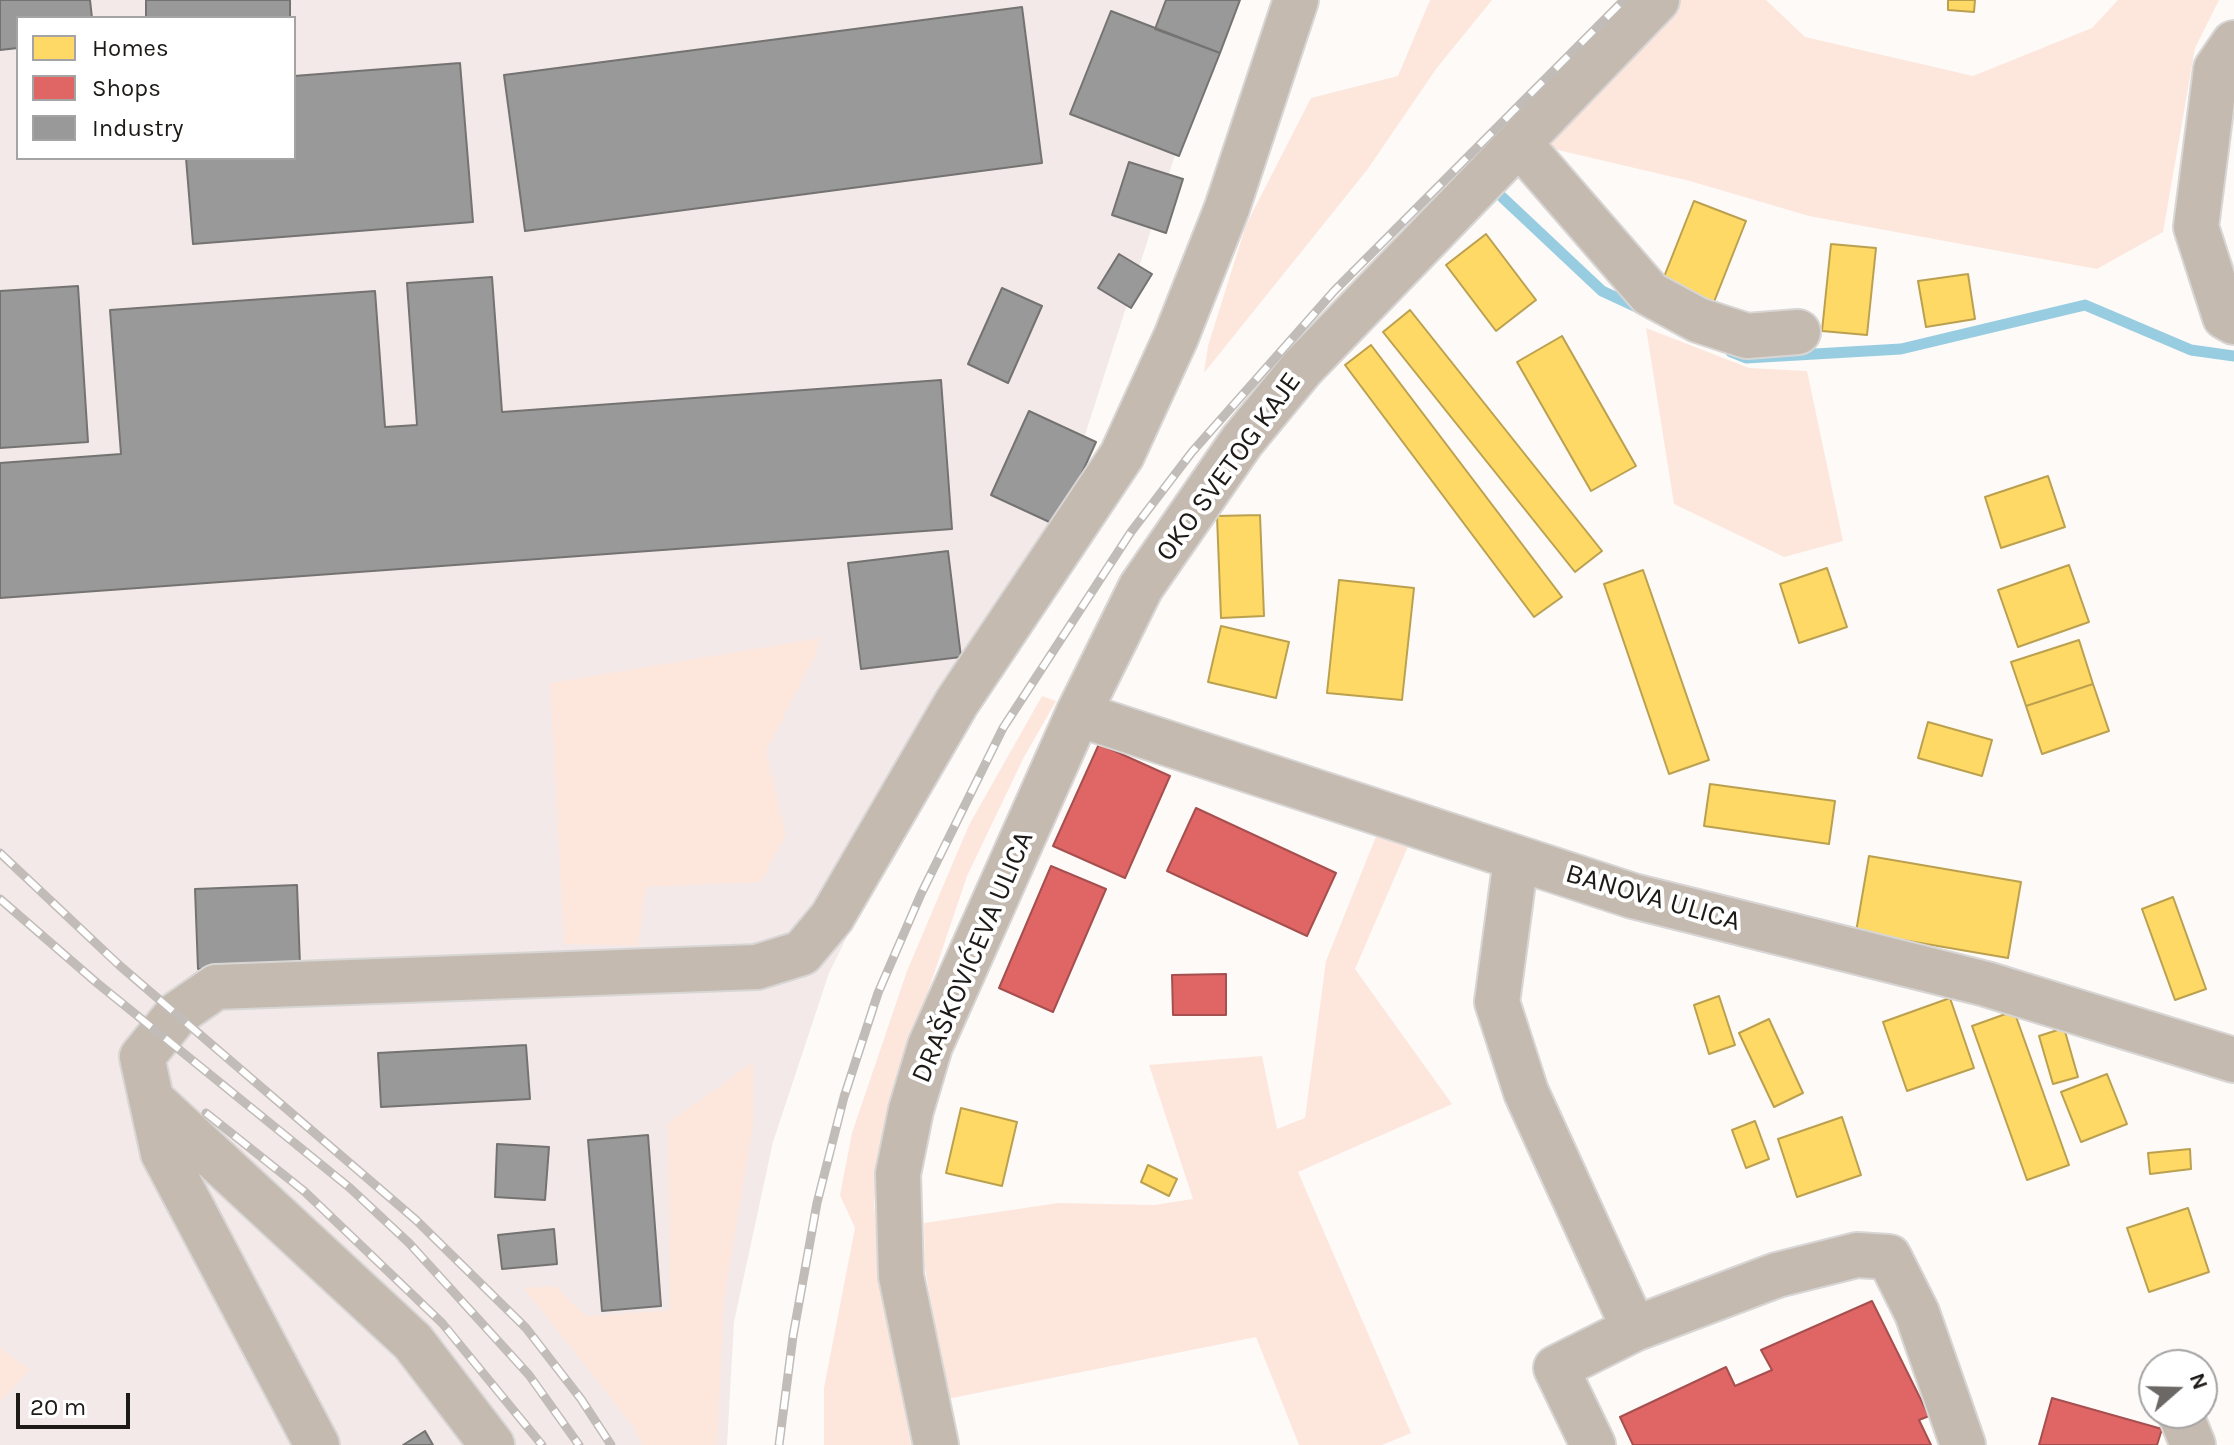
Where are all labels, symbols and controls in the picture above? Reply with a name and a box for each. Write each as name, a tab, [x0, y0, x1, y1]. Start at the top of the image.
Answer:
legend	[16, 16, 296, 160]
text: Homes	[92, 34, 169, 62]
text: Shops	[92, 74, 161, 102]
text: Industry	[92, 114, 183, 142]
street label: OKO SVETOG KAJE	[1149, 366, 1309, 568]
street label: DRAŠKOVIĆEVA ULICA	[905, 826, 1041, 1088]
street label: BANOVA ULICA	[1562, 857, 1744, 939]
north arrow	[2138, 1349, 2218, 1429]
text: N	[2184, 1370, 2214, 1393]
scale bar	[20, 1377, 134, 1427]
text: 20 m	[30, 1393, 86, 1421]

